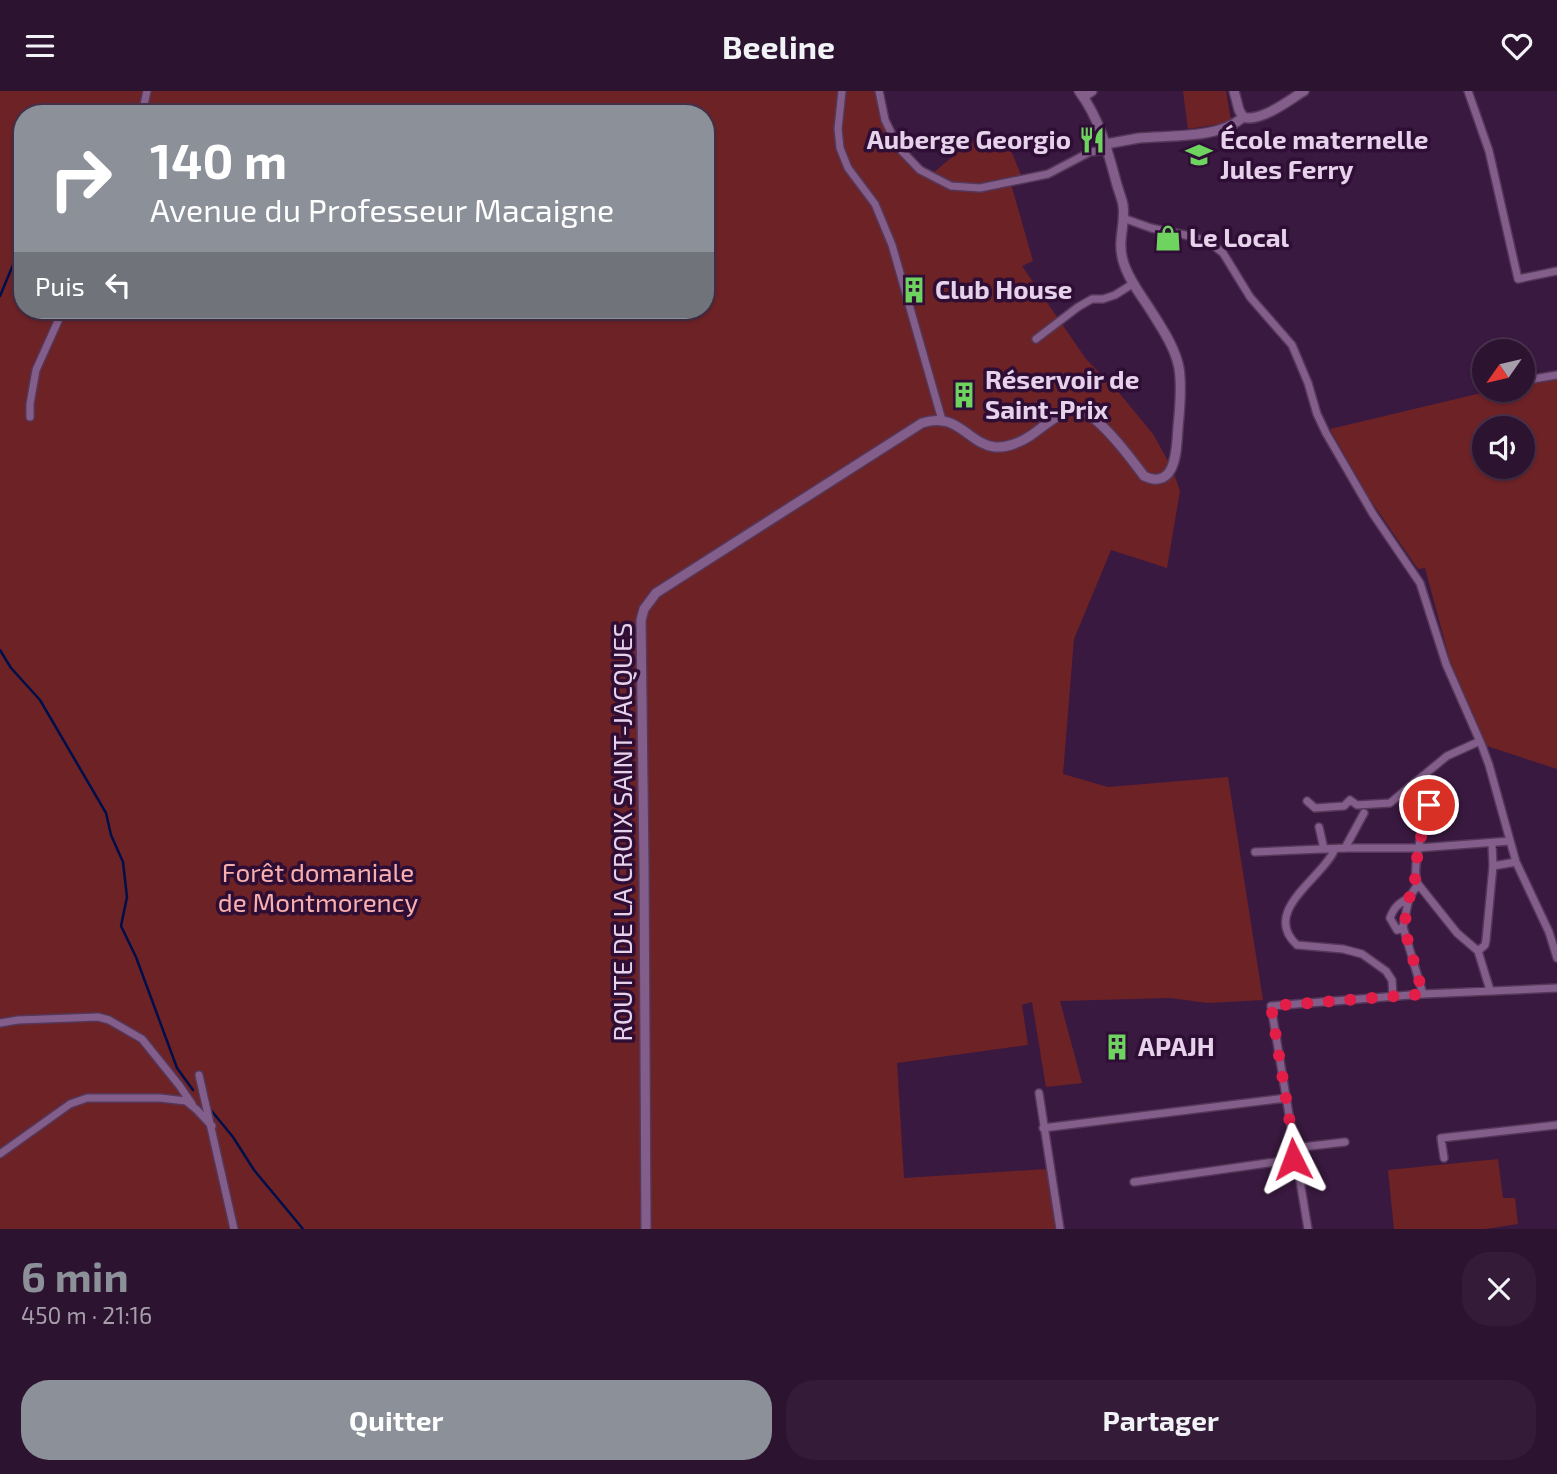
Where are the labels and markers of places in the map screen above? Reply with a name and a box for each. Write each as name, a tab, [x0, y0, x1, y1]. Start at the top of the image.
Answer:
place label: Auberge Georgio	[867, 123, 1071, 154]
place label: École maternelle Jules Ferry	[1220, 123, 1428, 185]
restaurant icon: Auberge Georgio	[1077, 125, 1107, 155]
school or university icon: École maternelle Jules Ferry	[1184, 140, 1214, 170]
place label: Le Local	[1189, 221, 1289, 252]
shop icon: Le Local	[1153, 223, 1183, 253]
place label: Club House	[935, 273, 1073, 304]
building icon: Club House	[899, 275, 929, 305]
place label: Réservoir de Saint-Prix	[985, 363, 1139, 424]
building icon: Réservoir de Saint-Prix	[949, 380, 979, 410]
pin	[1399, 775, 1459, 835]
place label: APAJH	[1138, 1030, 1215, 1061]
building icon: APAJH	[1102, 1032, 1132, 1062]

